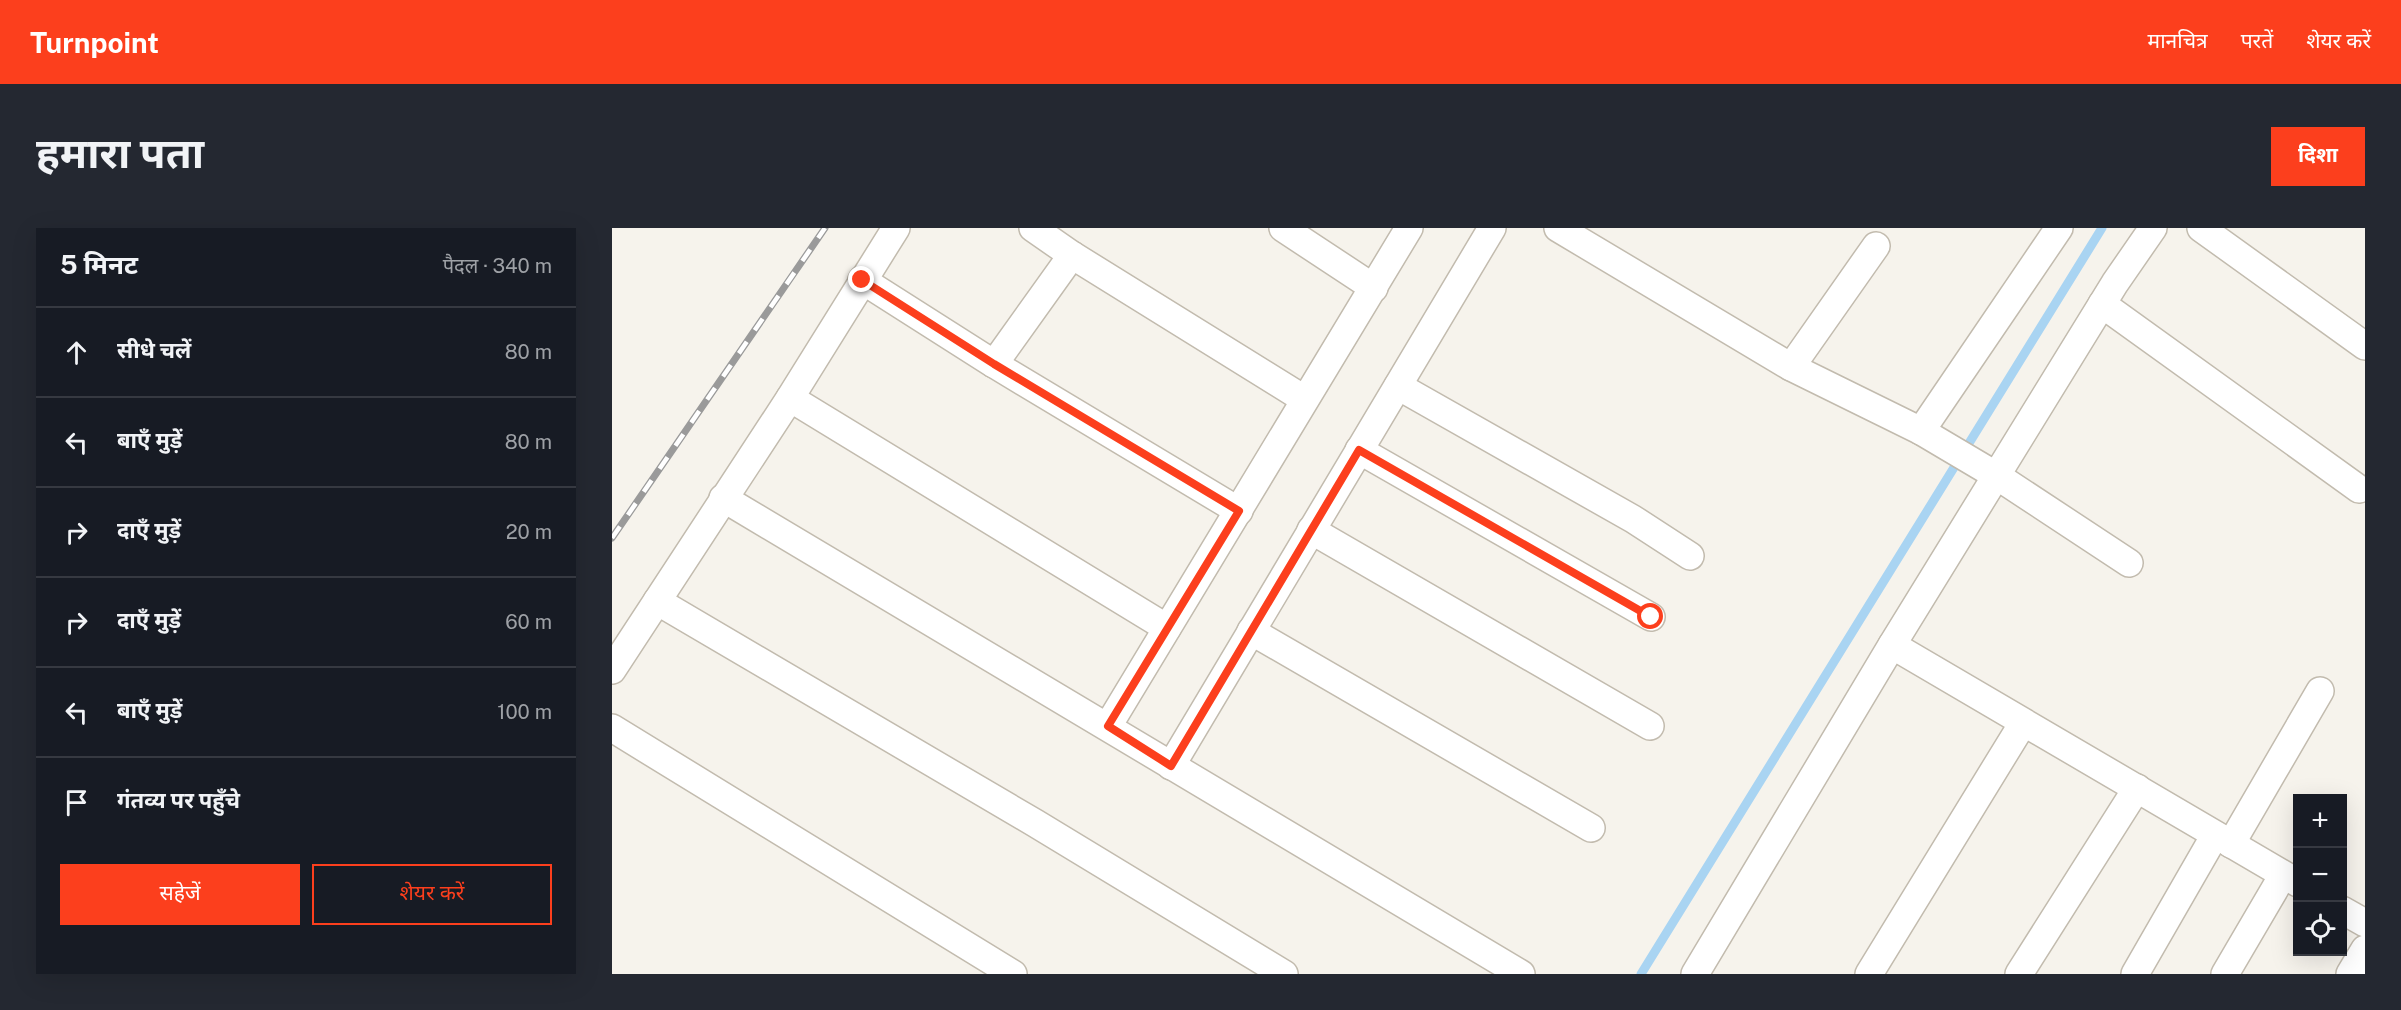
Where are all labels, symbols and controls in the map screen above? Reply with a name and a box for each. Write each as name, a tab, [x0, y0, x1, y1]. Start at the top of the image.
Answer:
text: Turnpoint	[30, 26, 159, 59]
text: मानचित्र	[2148, 28, 2208, 53]
text: परतें	[2241, 28, 2273, 53]
text: शेयर करें	[2306, 28, 2371, 53]
button: दिशा	[2271, 127, 2365, 186]
text: हमारा पता	[36, 128, 204, 177]
text: 5 मिनट	[60, 249, 138, 280]
text: पैदल · 340 m	[443, 254, 552, 278]
route end	[848, 266, 874, 292]
icon: ahead	[60, 336, 93, 369]
text: सीधे चलें	[117, 337, 191, 363]
text: 80 m	[505, 340, 552, 364]
icon: left	[60, 426, 93, 459]
text: बाएँ मुड़ें	[117, 427, 182, 453]
text: 80 m	[505, 430, 552, 454]
icon: right	[60, 516, 93, 549]
text: दाएँ मुड़ें	[117, 517, 181, 543]
text: 20 m	[506, 520, 552, 544]
route start	[1637, 603, 1663, 629]
icon: right	[60, 606, 93, 639]
text: दाएँ मुड़ें	[117, 607, 181, 633]
text: 60 m	[505, 610, 552, 634]
icon: left	[60, 696, 93, 729]
text: बाएँ मुड़ें	[117, 697, 182, 723]
text: 100 m	[497, 700, 552, 724]
icon: arrive	[60, 786, 93, 819]
text: गंतव्य पर पहुँचे	[117, 787, 240, 813]
map controls	[2293, 794, 2347, 956]
button: +	[2293, 794, 2347, 848]
button: −	[2293, 848, 2347, 902]
button: सहेजें	[60, 864, 300, 925]
button: शेयर करें	[312, 864, 552, 925]
button: locate	[2293, 902, 2347, 956]

